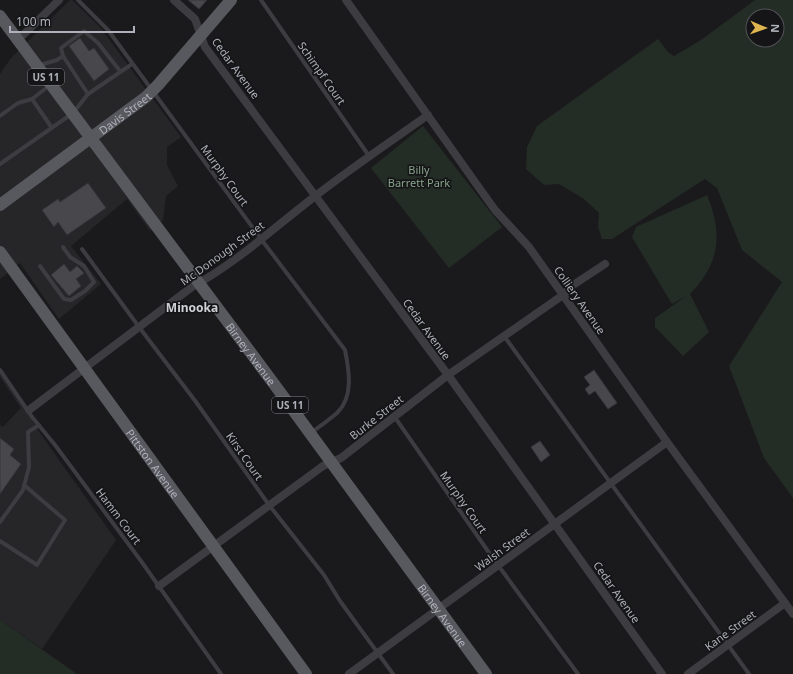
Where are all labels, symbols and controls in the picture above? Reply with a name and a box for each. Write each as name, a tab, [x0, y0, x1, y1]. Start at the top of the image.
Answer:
scale bar	[10, 8, 134, 34]
north arrow	[745, 8, 785, 48]
text: 100 m	[16, 13, 51, 30]
text: N	[768, 24, 783, 33]
street label: Cedar Avenue	[209, 34, 263, 102]
street label: Schimpf Court	[295, 39, 349, 107]
road number: US 11	[28, 69, 64, 85]
street label: Davis Street	[95, 89, 154, 137]
street label: Murphy Court	[198, 141, 252, 209]
park label: Billy Barrett Park	[388, 162, 450, 190]
street label: Mc Donough Street	[177, 217, 267, 289]
street label: Colliery Avenue	[551, 263, 609, 337]
street label: Cedar Avenue	[400, 295, 454, 363]
district label: Minooka	[166, 299, 218, 316]
street label: Birney Avenue	[223, 319, 280, 388]
street label: Burke Street	[346, 391, 406, 443]
road number: US 11	[272, 397, 308, 413]
street label: Pittston Avenue	[123, 426, 183, 501]
street label: Kirst Court	[223, 429, 267, 483]
street label: Murphy Court	[437, 468, 491, 536]
street label: Hamm Court	[93, 485, 145, 547]
street label: Walsh Street	[471, 524, 533, 574]
street label: Cedar Avenue	[590, 558, 644, 626]
street label: Birney Avenue	[415, 581, 471, 650]
street label: Kane Street	[701, 606, 759, 654]

